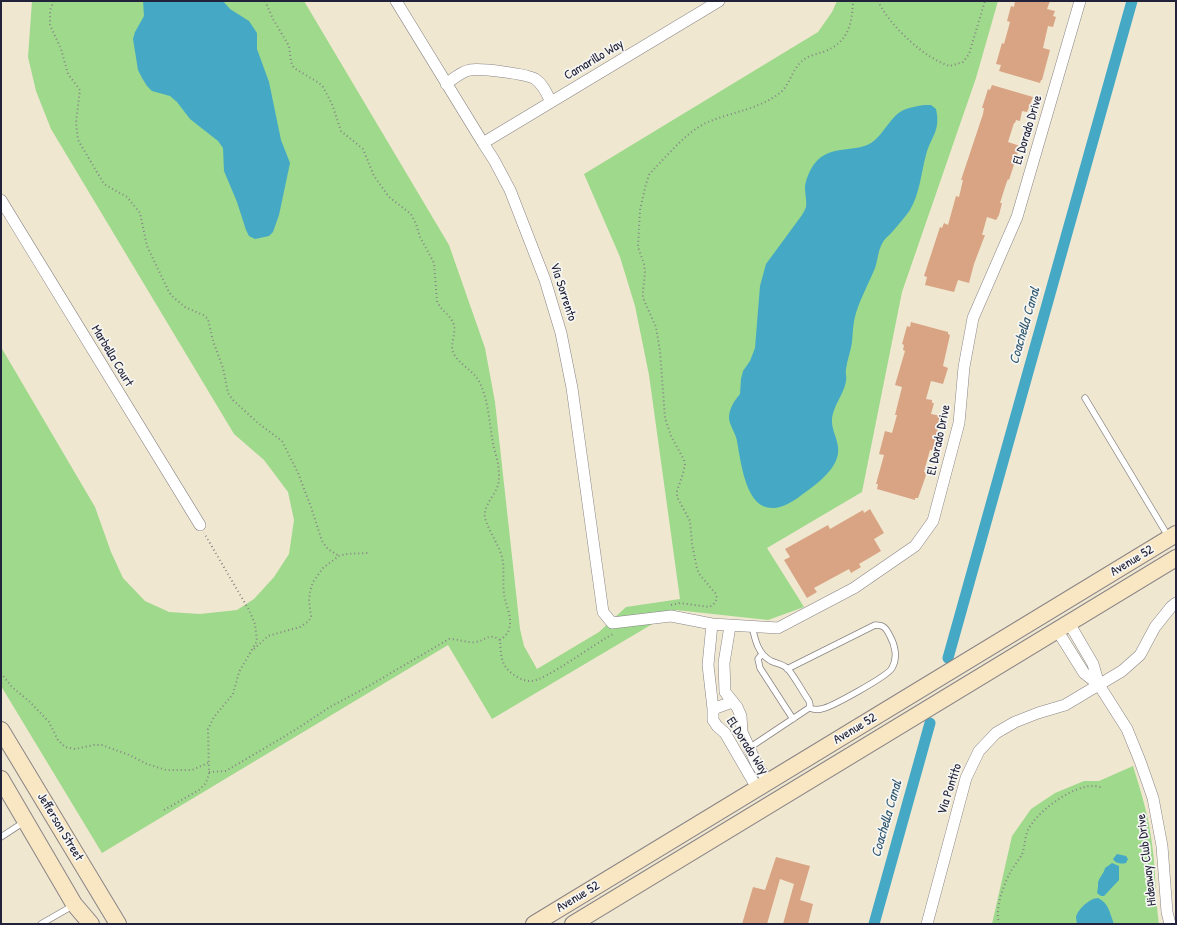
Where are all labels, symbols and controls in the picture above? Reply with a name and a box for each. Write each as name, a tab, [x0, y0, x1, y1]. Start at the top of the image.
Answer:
street label: Camarillo Way	[561, 36, 627, 84]
street label: El Dorado Drive	[1010, 94, 1046, 166]
street label: Via Sorrento	[546, 261, 580, 323]
water label: Coachella Canal	[1006, 286, 1044, 366]
street label: Marbella Court	[88, 322, 136, 390]
street label: El Dorado Drive	[924, 403, 954, 477]
street label: Avenue 52	[1108, 542, 1156, 580]
street label: Avenue 52	[831, 710, 879, 748]
street label: El Dorado Way	[723, 714, 771, 778]
street label: Via Pontito	[934, 761, 966, 817]
water label: Coachella Canal	[868, 779, 906, 859]
street label: Jefferson Street	[34, 790, 86, 864]
street label: Hideaway Club Drive	[1134, 813, 1160, 907]
street label: Avenue 52	[554, 878, 602, 916]

